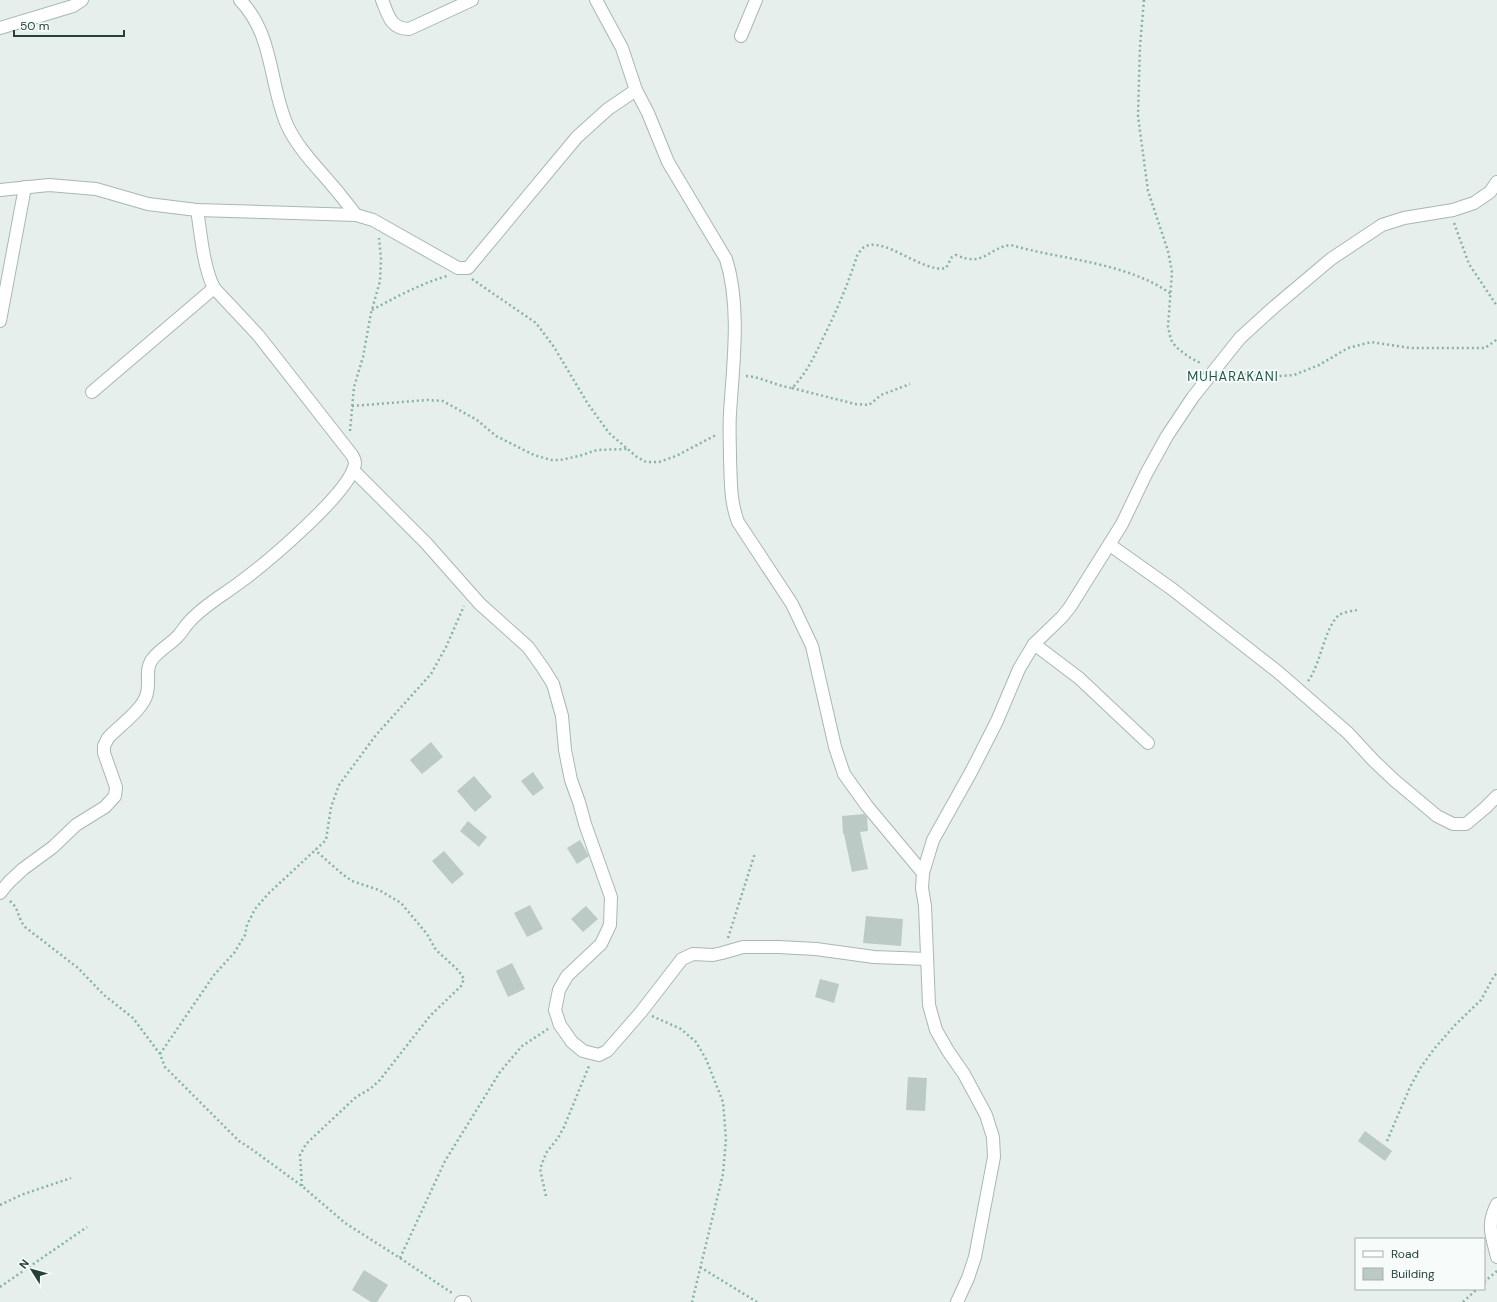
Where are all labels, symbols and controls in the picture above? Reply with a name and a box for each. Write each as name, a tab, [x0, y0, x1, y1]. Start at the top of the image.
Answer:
scale bar	[14, 12, 124, 38]
text: 50 m	[20, 18, 49, 34]
district label: MUHARAKANI	[1187, 368, 1279, 385]
legend	[1355, 1238, 1485, 1290]
text: Road	[1391, 1246, 1419, 1262]
north arrow	[12, 1250, 52, 1290]
text: N	[16, 1257, 32, 1271]
text: Building	[1391, 1266, 1435, 1282]

